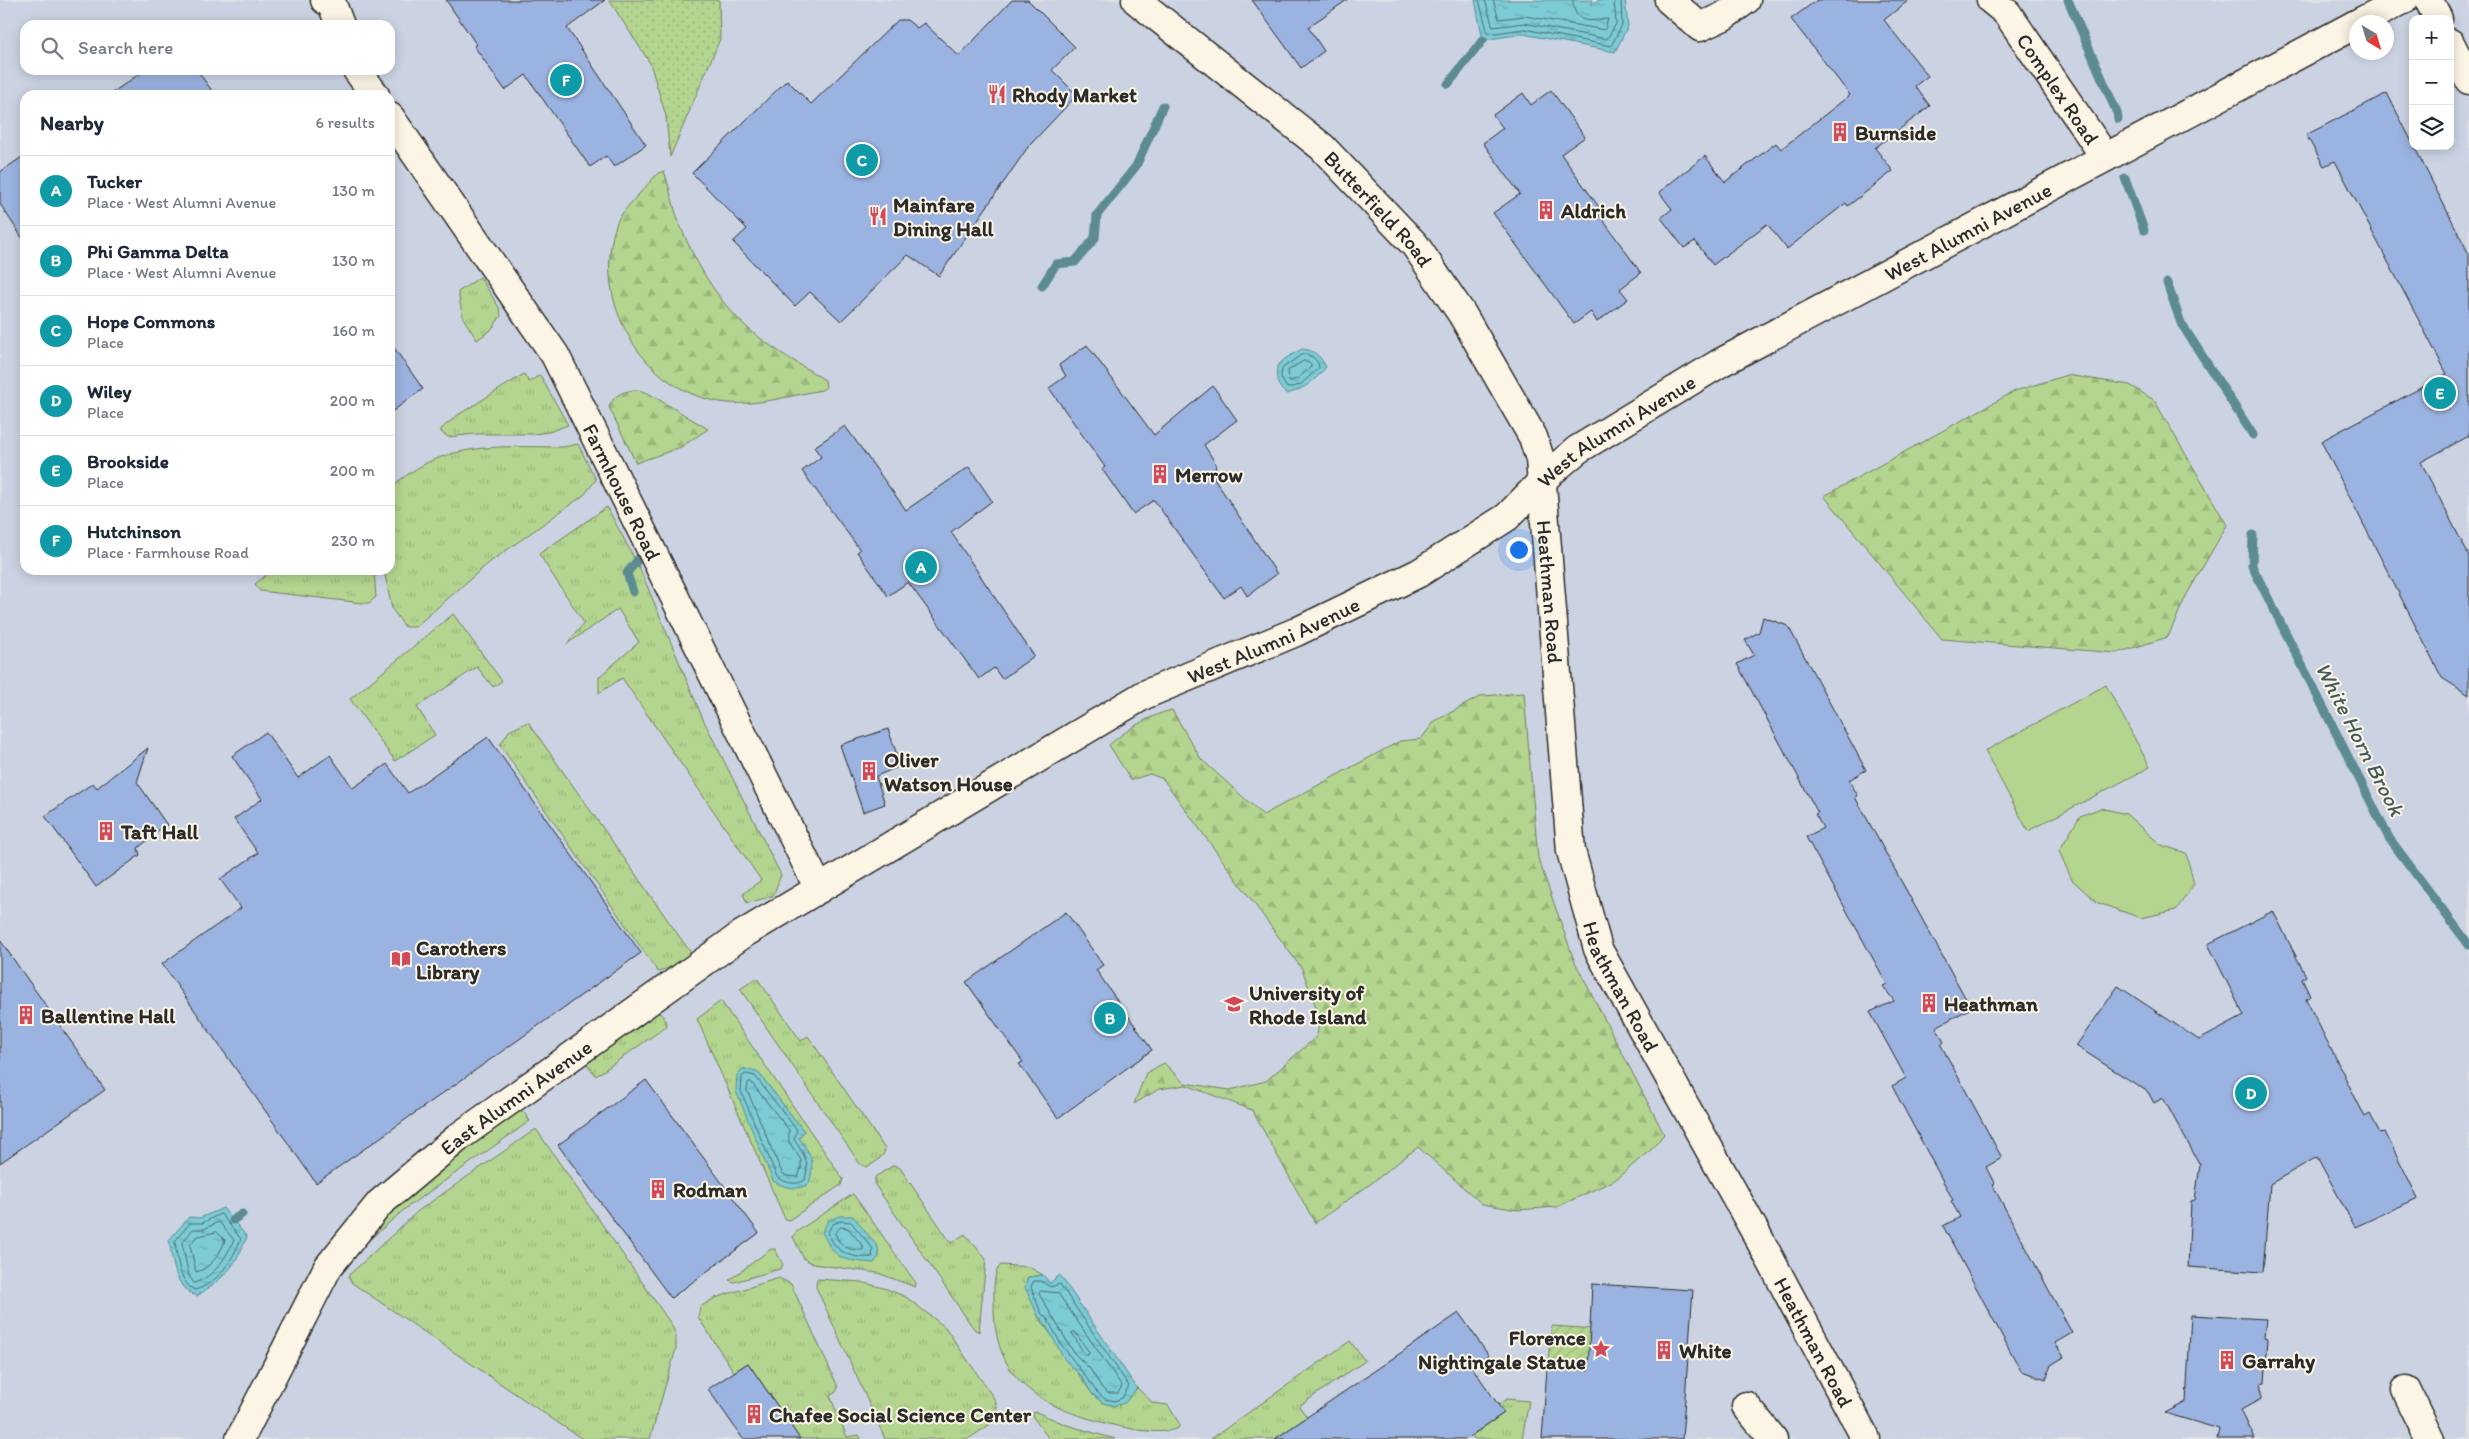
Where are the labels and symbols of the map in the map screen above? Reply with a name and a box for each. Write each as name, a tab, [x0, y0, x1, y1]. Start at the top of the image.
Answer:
north arrow	[2349, 15, 2394, 60]
street label: Complex Road	[2012, 28, 2105, 149]
pin: F	[550, 61, 582, 99]
place label: Rhody Market	[1012, 82, 1137, 108]
restaurant icon: Rhody Market	[986, 83, 1008, 105]
place label: Burnside	[1855, 120, 1936, 145]
building icon: Burnside	[1829, 121, 1851, 143]
pin: C	[846, 141, 878, 179]
street label: Butterfield Road	[1319, 145, 1439, 272]
street label: West Alumni Avenue	[1880, 176, 2056, 286]
place label: Mainfare Dining Hall	[893, 192, 995, 242]
place label: Aldrich	[1560, 198, 1626, 223]
building icon: Aldrich	[1535, 199, 1557, 221]
restaurant icon: Mainfare Dining Hall	[867, 205, 889, 227]
street label: West Alumni Avenue	[1531, 369, 1700, 492]
pin: E	[2424, 374, 2456, 412]
street label: Farmhouse Road	[578, 419, 667, 564]
place label: Merrow	[1175, 462, 1243, 487]
building icon: Merrow	[1149, 463, 1171, 485]
street label: Heathman Road	[1532, 519, 1569, 664]
your location	[1506, 537, 1532, 563]
pin: A	[905, 548, 937, 586]
street label: West Alumni Avenue	[1183, 591, 1363, 688]
water label: White Horn Brook	[2310, 658, 2411, 822]
place label: Oliver Watson House	[884, 747, 1013, 796]
building icon: Oliver Watson House	[858, 760, 880, 782]
place label: Taft Hall	[120, 819, 200, 844]
building icon: Taft Hall	[95, 820, 117, 842]
street label: Heathman Road	[1578, 918, 1665, 1056]
place label: Carothers Library	[416, 935, 506, 985]
library icon: Carothers Library	[390, 948, 412, 970]
place label: University of Rhode Island	[1249, 980, 1367, 1029]
place label: Heathman	[1944, 991, 2038, 1016]
building icon: Heathman	[1918, 992, 1940, 1014]
school or university icon: University of Rhode Island	[1223, 993, 1245, 1015]
pin: B	[1094, 999, 1126, 1037]
place label: Ballentine Hall	[41, 1003, 176, 1028]
building icon: Ballentine Hall	[15, 1004, 37, 1026]
street label: East Alumni Avenue	[435, 1034, 596, 1160]
pin: D	[2235, 1074, 2267, 1112]
place label: Rodman	[673, 1177, 747, 1202]
building icon: Rodman	[647, 1178, 669, 1200]
street label: Heathman Road	[1769, 1273, 1859, 1411]
place label: Florence Nightingale Statue	[1418, 1325, 1586, 1375]
place icon: Florence Nightingale Statue	[1590, 1338, 1612, 1360]
place label: White	[1679, 1338, 1731, 1363]
building icon: White	[1653, 1339, 1675, 1361]
place label: Garrahy	[2242, 1348, 2315, 1374]
building icon: Garrahy	[2216, 1349, 2238, 1371]
place label: Chafee Social Science Center	[769, 1402, 1032, 1427]
building icon: Chafee Social Science Center	[743, 1403, 765, 1425]

